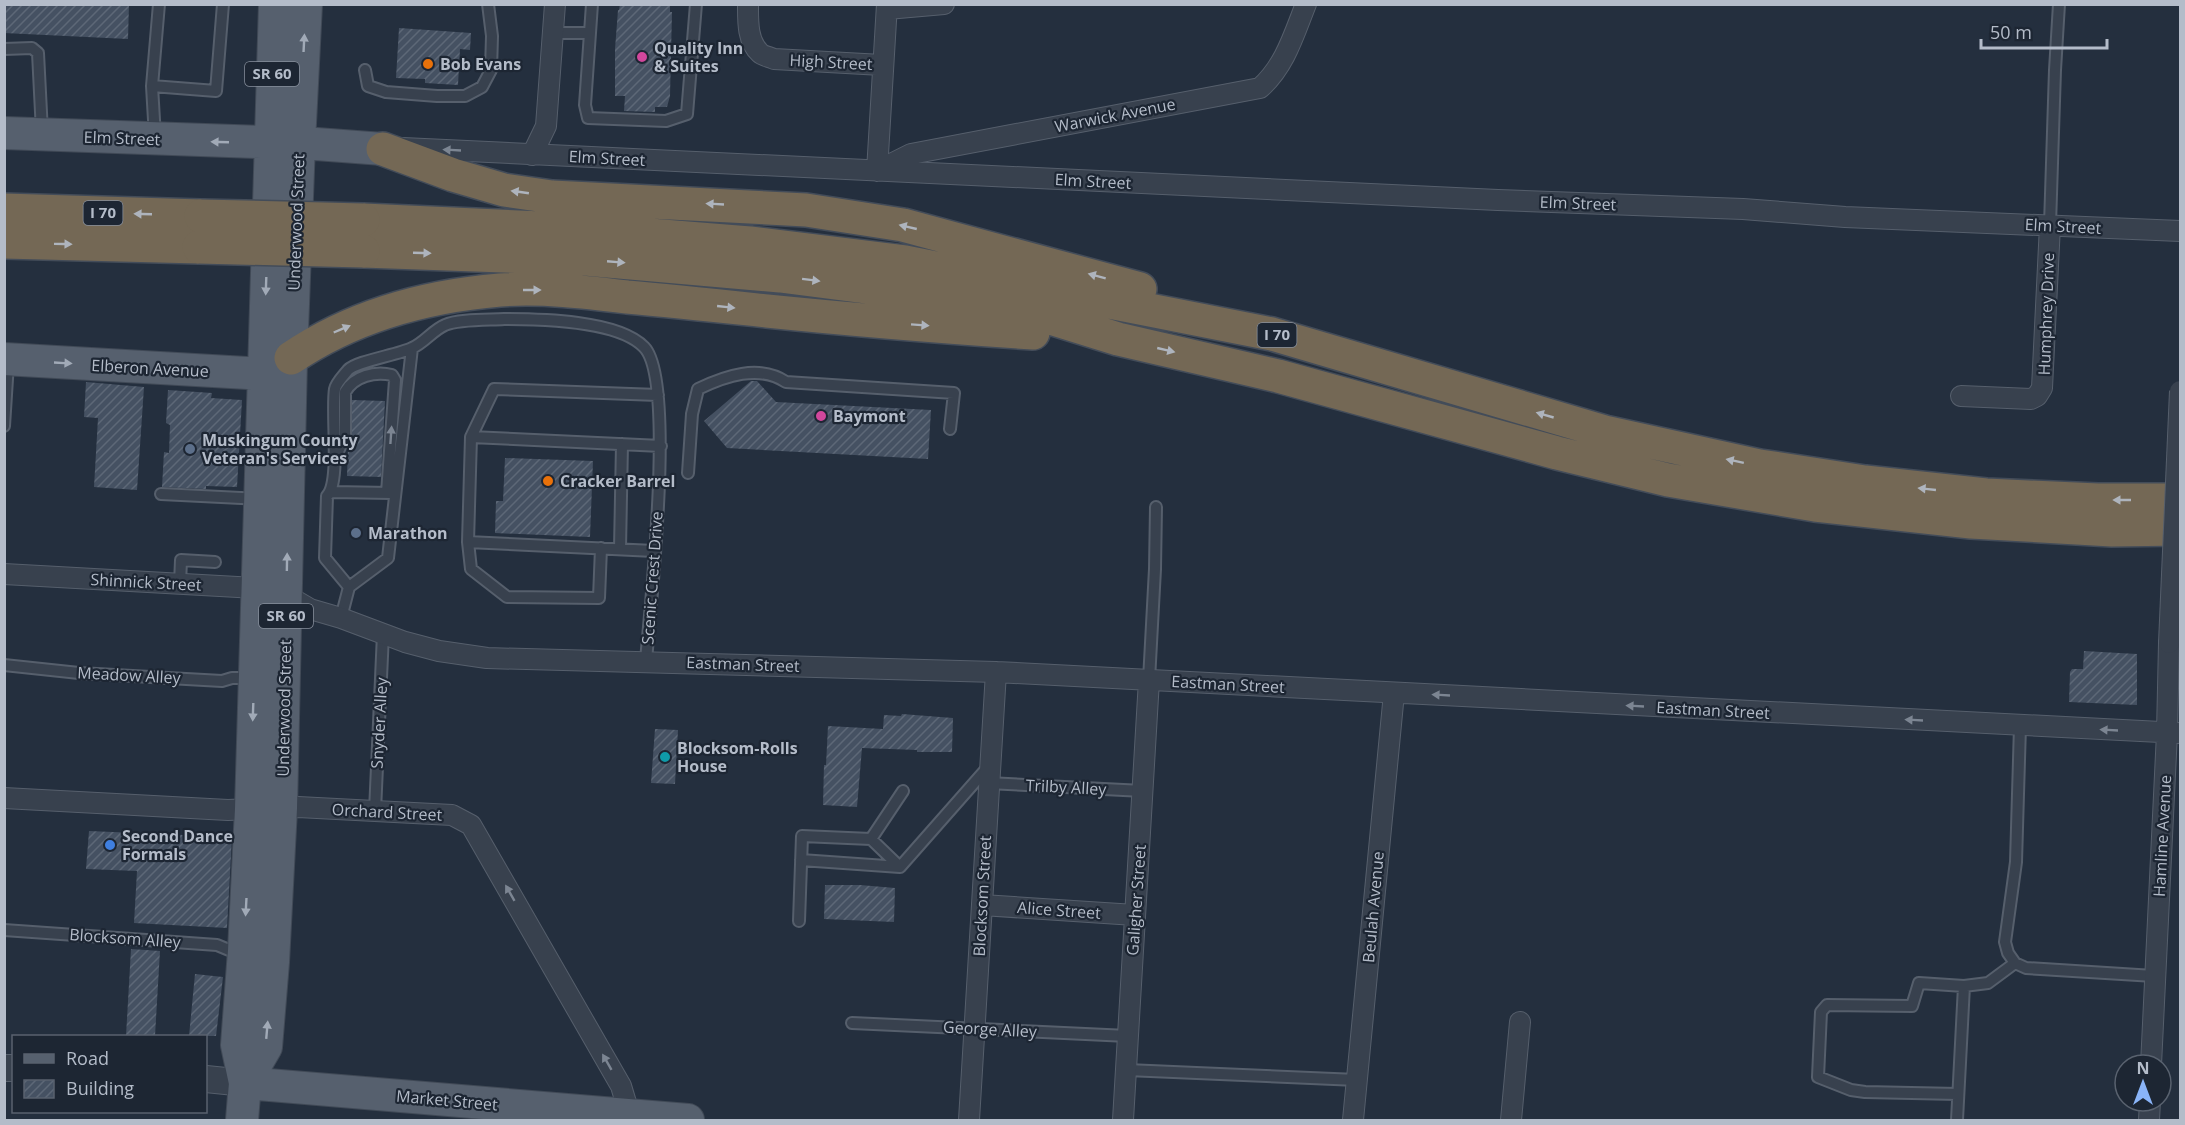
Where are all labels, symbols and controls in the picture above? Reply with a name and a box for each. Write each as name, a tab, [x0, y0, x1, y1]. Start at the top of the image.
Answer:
scale bar	[1981, 12, 2107, 50]
text: 50 m	[1990, 20, 2032, 44]
one-way arrow	[300, 33, 309, 52]
place label: Quality Inn & Suites	[654, 37, 743, 77]
street label: High Street	[789, 49, 873, 75]
marker: Quality Inn & Suites	[635, 50, 649, 64]
place label: Bob Evans	[440, 53, 521, 75]
marker: Bob Evans	[421, 57, 435, 71]
road number: SR 60	[245, 62, 299, 86]
street label: Warwick Avenue	[1053, 93, 1177, 137]
street label: Elm Street	[83, 126, 161, 150]
one-way arrow	[211, 137, 230, 146]
one-way arrow	[443, 145, 462, 154]
street label: Elm Street	[568, 145, 646, 171]
street label: Underwood Street	[283, 153, 309, 291]
street label: Elm Street	[1054, 168, 1132, 194]
one-way arrow	[511, 188, 530, 197]
street label: Elm Street	[1539, 191, 1617, 215]
one-way arrow	[705, 199, 724, 208]
road number: I 70	[84, 201, 122, 225]
one-way arrow	[133, 210, 152, 219]
street label: Elm Street	[2024, 213, 2102, 239]
one-way arrow	[899, 221, 917, 231]
one-way arrow	[53, 239, 72, 248]
one-way arrow	[412, 249, 431, 258]
street label: Humphrey Drive	[2033, 252, 2059, 376]
one-way arrow	[607, 257, 626, 267]
one-way arrow	[1088, 271, 1106, 280]
one-way arrow	[801, 275, 820, 285]
one-way arrow	[261, 277, 270, 296]
one-way arrow	[522, 286, 541, 295]
one-way arrow	[716, 302, 735, 312]
one-way arrow	[910, 321, 929, 330]
road number: I 70	[1258, 323, 1296, 347]
one-way arrow	[333, 324, 351, 333]
one-way arrow	[1157, 345, 1175, 355]
street label: Elberon Avenue	[91, 354, 209, 382]
one-way arrow	[53, 358, 72, 367]
place label: Baymont	[833, 405, 906, 427]
marker: Baymont	[814, 409, 828, 423]
one-way arrow	[1536, 410, 1554, 419]
one-way arrow	[386, 425, 396, 444]
place label: Muskingum County Veteran's Services	[202, 429, 358, 469]
marker: Muskingum County Veteran's Services	[183, 442, 197, 456]
one-way arrow	[1725, 455, 1744, 465]
place label: Cracker Barrel	[560, 470, 675, 492]
marker: Cracker Barrel	[541, 474, 555, 488]
one-way arrow	[1918, 484, 1937, 493]
one-way arrow	[2113, 495, 2132, 505]
street label: Scenic Crest Drive	[636, 511, 668, 645]
place label: Marathon	[368, 522, 448, 544]
marker: Marathon	[349, 526, 363, 540]
one-way arrow	[282, 553, 292, 572]
street label: Shinnick Street	[90, 568, 202, 596]
road number: SR 60	[259, 604, 313, 628]
street label: Underwood Street	[272, 639, 296, 777]
street label: Eastman Street	[686, 651, 800, 677]
street label: Meadow Alley	[77, 661, 182, 689]
street label: Eastman Street	[1171, 670, 1286, 698]
street label: Snyder Alley	[366, 676, 392, 769]
one-way arrow	[1431, 691, 1450, 700]
street label: Eastman Street	[1656, 696, 1771, 724]
one-way arrow	[1626, 701, 1645, 710]
one-way arrow	[249, 702, 258, 721]
one-way arrow	[1904, 716, 1923, 725]
one-way arrow	[2099, 725, 2118, 734]
place label: Blocksom-Rolls House	[677, 737, 798, 777]
marker: Blocksom-Rolls House	[658, 750, 672, 764]
street label: Trilby Alley	[1025, 774, 1108, 800]
street label: Hamline Avenue	[2148, 774, 2176, 898]
street label: Orchard Street	[331, 798, 443, 826]
place label: Second Dance Formals	[122, 825, 233, 865]
street label: Blocksom Street	[968, 835, 996, 957]
marker: Second Dance Formals	[103, 838, 117, 852]
street label: Galigher Street	[1121, 843, 1151, 956]
street label: Beulah Avenue	[1357, 850, 1389, 964]
one-way arrow	[505, 885, 516, 901]
street label: Alice Street	[1016, 896, 1102, 924]
one-way arrow	[242, 897, 251, 916]
street label: Blocksom Alley	[69, 923, 182, 953]
street label: George Alley	[943, 1016, 1038, 1042]
one-way arrow	[262, 1020, 272, 1039]
legend	[12, 1035, 207, 1113]
text: Road	[66, 1046, 109, 1070]
north arrow	[2113, 1053, 2173, 1113]
one-way arrow	[602, 1054, 613, 1070]
text: N	[2136, 1057, 2150, 1079]
text: Building	[66, 1076, 134, 1100]
street label: Market Street	[395, 1085, 499, 1115]

